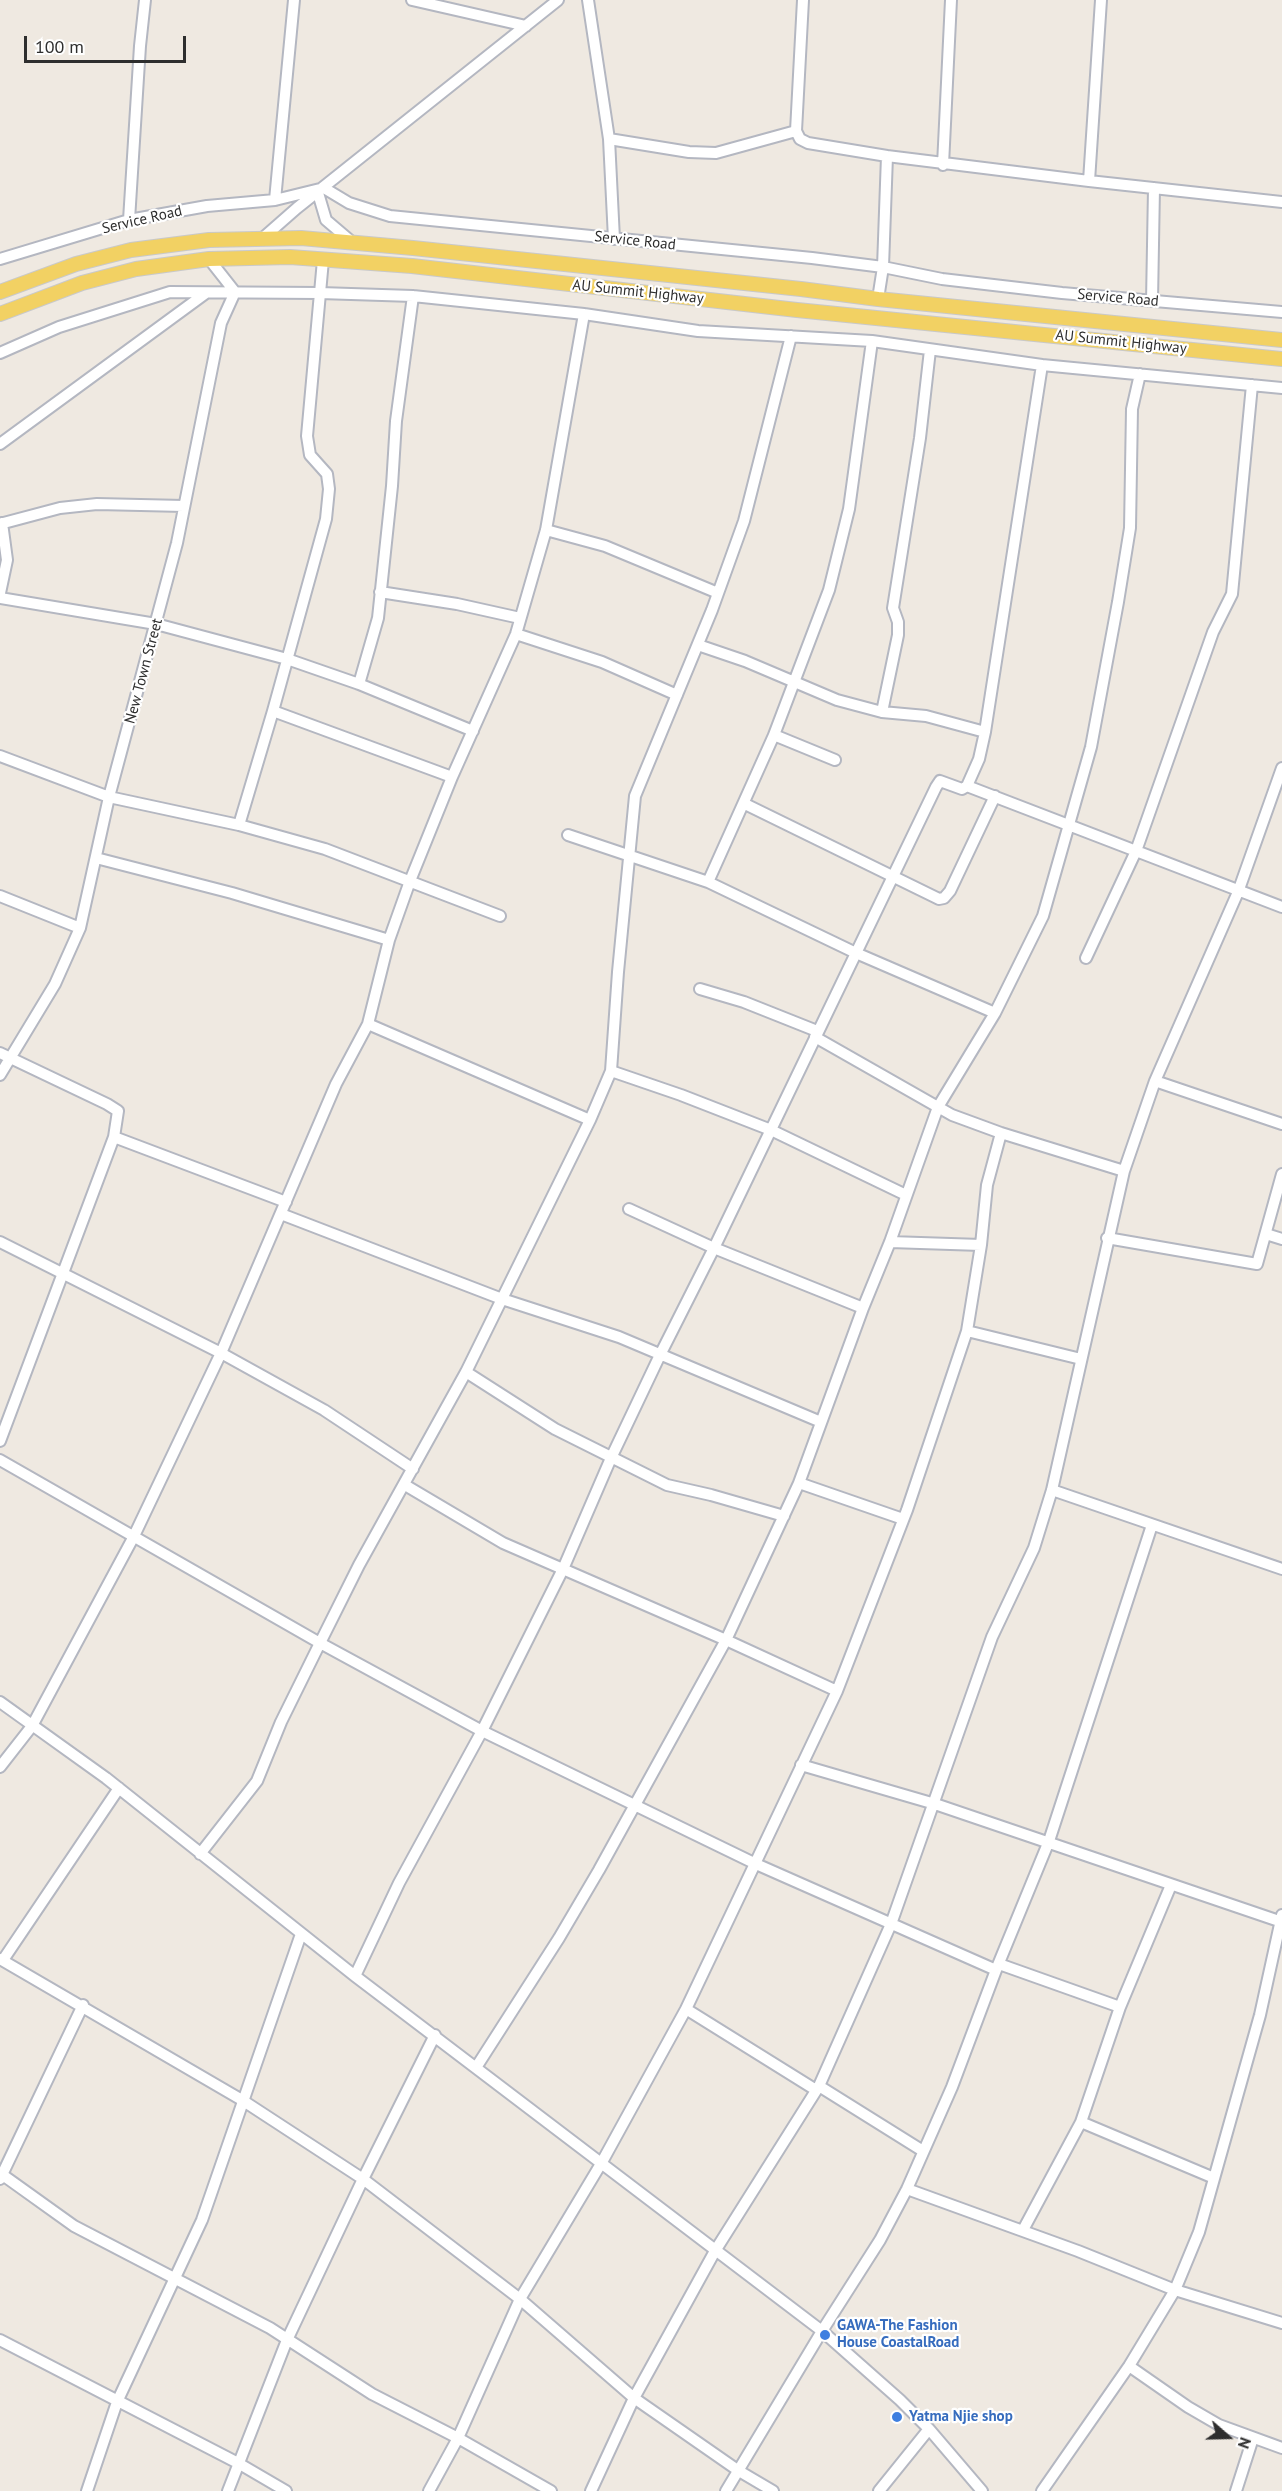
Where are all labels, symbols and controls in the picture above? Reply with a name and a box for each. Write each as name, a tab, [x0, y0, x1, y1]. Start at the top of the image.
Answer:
scale bar	[27, 24, 189, 62]
text: 100 m	[35, 35, 84, 58]
street label: Service Road	[100, 202, 184, 238]
street label: Service Road	[593, 228, 677, 254]
street label: AU Summit Highway	[571, 276, 705, 308]
street label: Service Road	[1077, 285, 1159, 311]
street label: AU Summit Highway	[1054, 326, 1188, 358]
street label: New Town Street	[121, 616, 167, 726]
place label: GAWA-The Fashion House CoastalRoad	[837, 2317, 959, 2352]
marker: GAWA-The Fashion House CoastalRoad	[818, 2328, 832, 2342]
north arrow	[1198, 2407, 1258, 2467]
place label: Yatma Njie shop	[909, 2408, 1013, 2426]
marker: Yatma Njie shop	[890, 2410, 904, 2424]
text: N	[1234, 2435, 1256, 2452]

